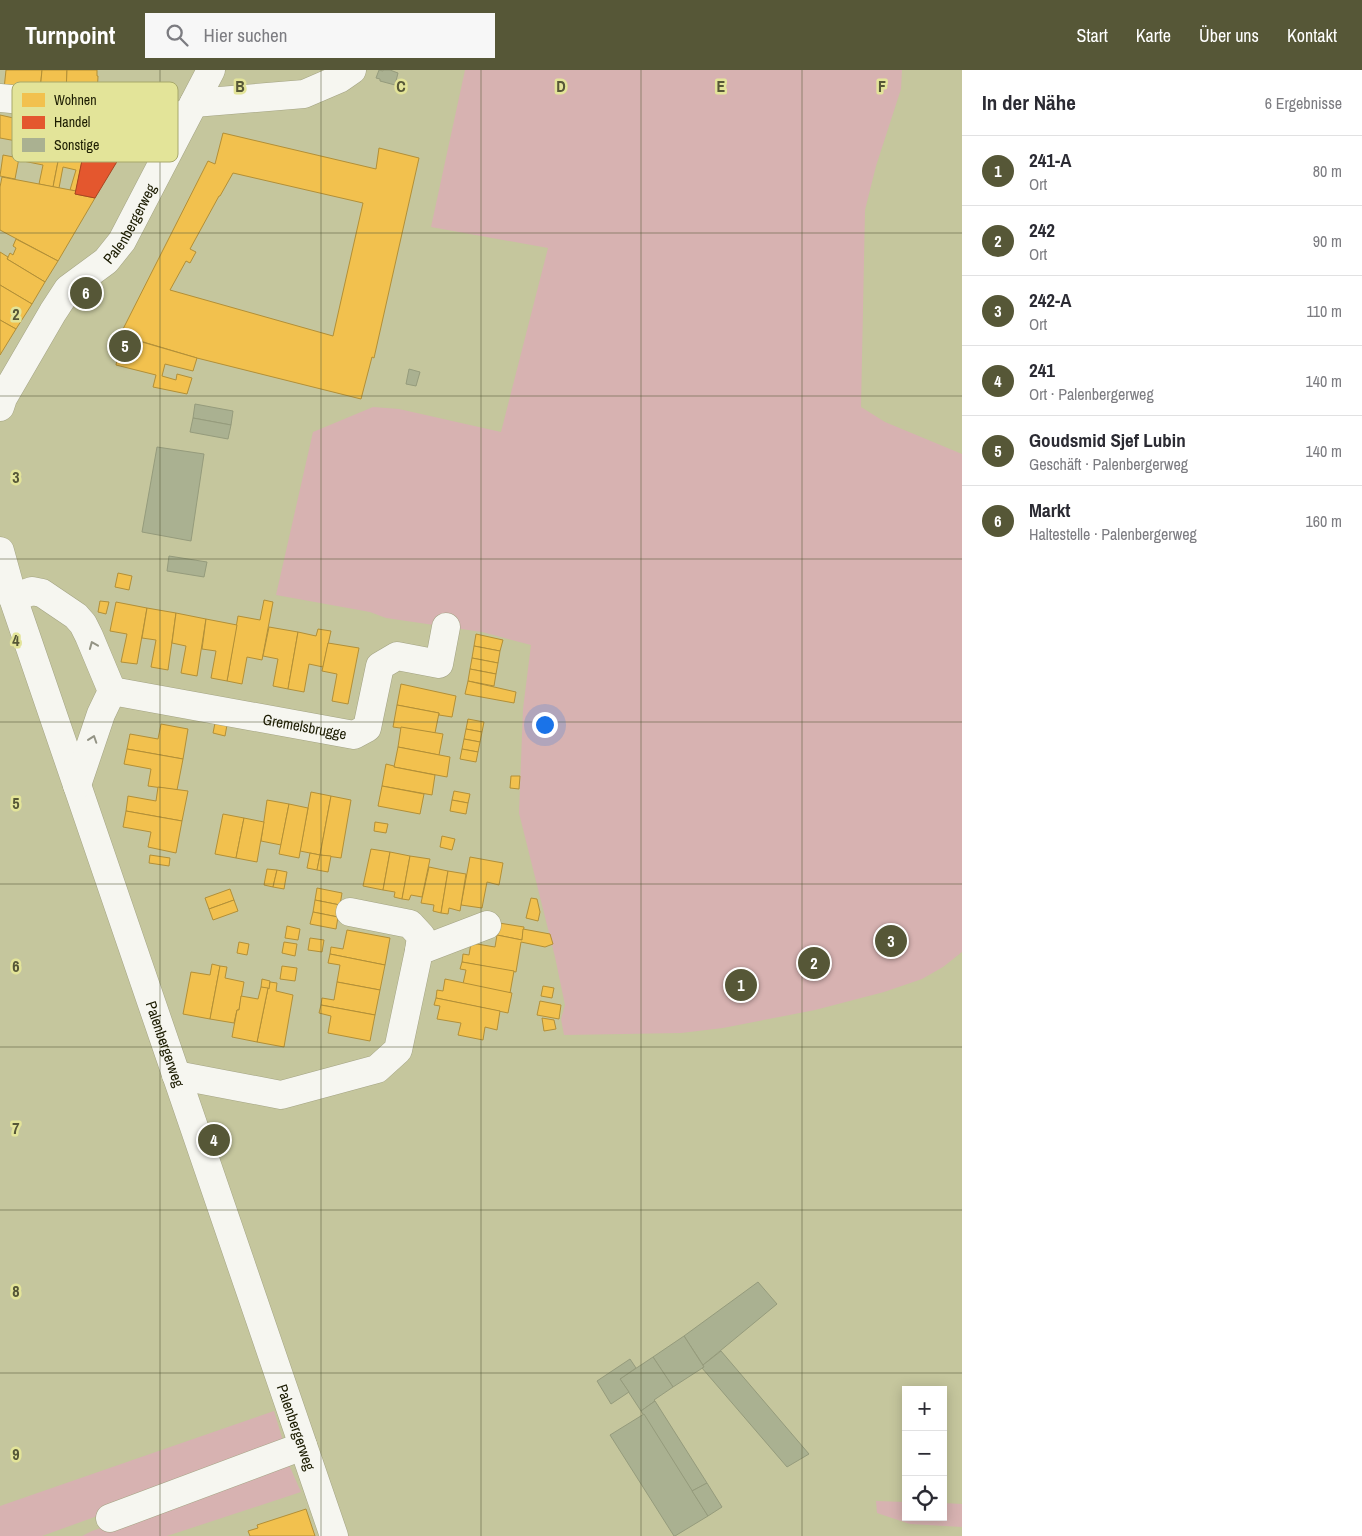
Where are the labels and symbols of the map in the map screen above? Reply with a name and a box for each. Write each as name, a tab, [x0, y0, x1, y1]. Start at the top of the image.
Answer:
text: B	[235, 75, 245, 97]
text: C	[396, 75, 406, 97]
text: D	[556, 75, 566, 97]
text: E	[717, 75, 726, 97]
text: F	[878, 75, 886, 97]
legend	[12, 82, 178, 162]
text: Wohnen	[54, 91, 97, 109]
text: Handel	[54, 113, 90, 131]
text: Sonstige	[54, 136, 99, 154]
street label: Palenbergerweg	[98, 180, 161, 268]
pin: 6	[70, 274, 102, 312]
text: 2	[12, 303, 20, 325]
pin: 5	[109, 327, 141, 365]
text: 3	[12, 466, 20, 488]
text: 4	[12, 629, 20, 651]
one-way arrow	[89, 642, 99, 650]
street label: Gremelsbrugge	[261, 708, 349, 744]
your location	[532, 712, 558, 738]
one-way arrow	[87, 735, 97, 743]
text: 5	[12, 792, 20, 814]
pin: 3	[875, 922, 907, 960]
pin: 2	[798, 944, 830, 982]
text: 6	[12, 955, 20, 977]
pin: 1	[725, 966, 757, 1004]
street label: Palenbergerweg	[141, 998, 190, 1090]
text: 7	[12, 1117, 20, 1139]
pin: 4	[198, 1121, 230, 1159]
text: 8	[12, 1280, 20, 1302]
street label: Palenbergerweg	[272, 1381, 321, 1473]
text: 9	[12, 1443, 20, 1465]

